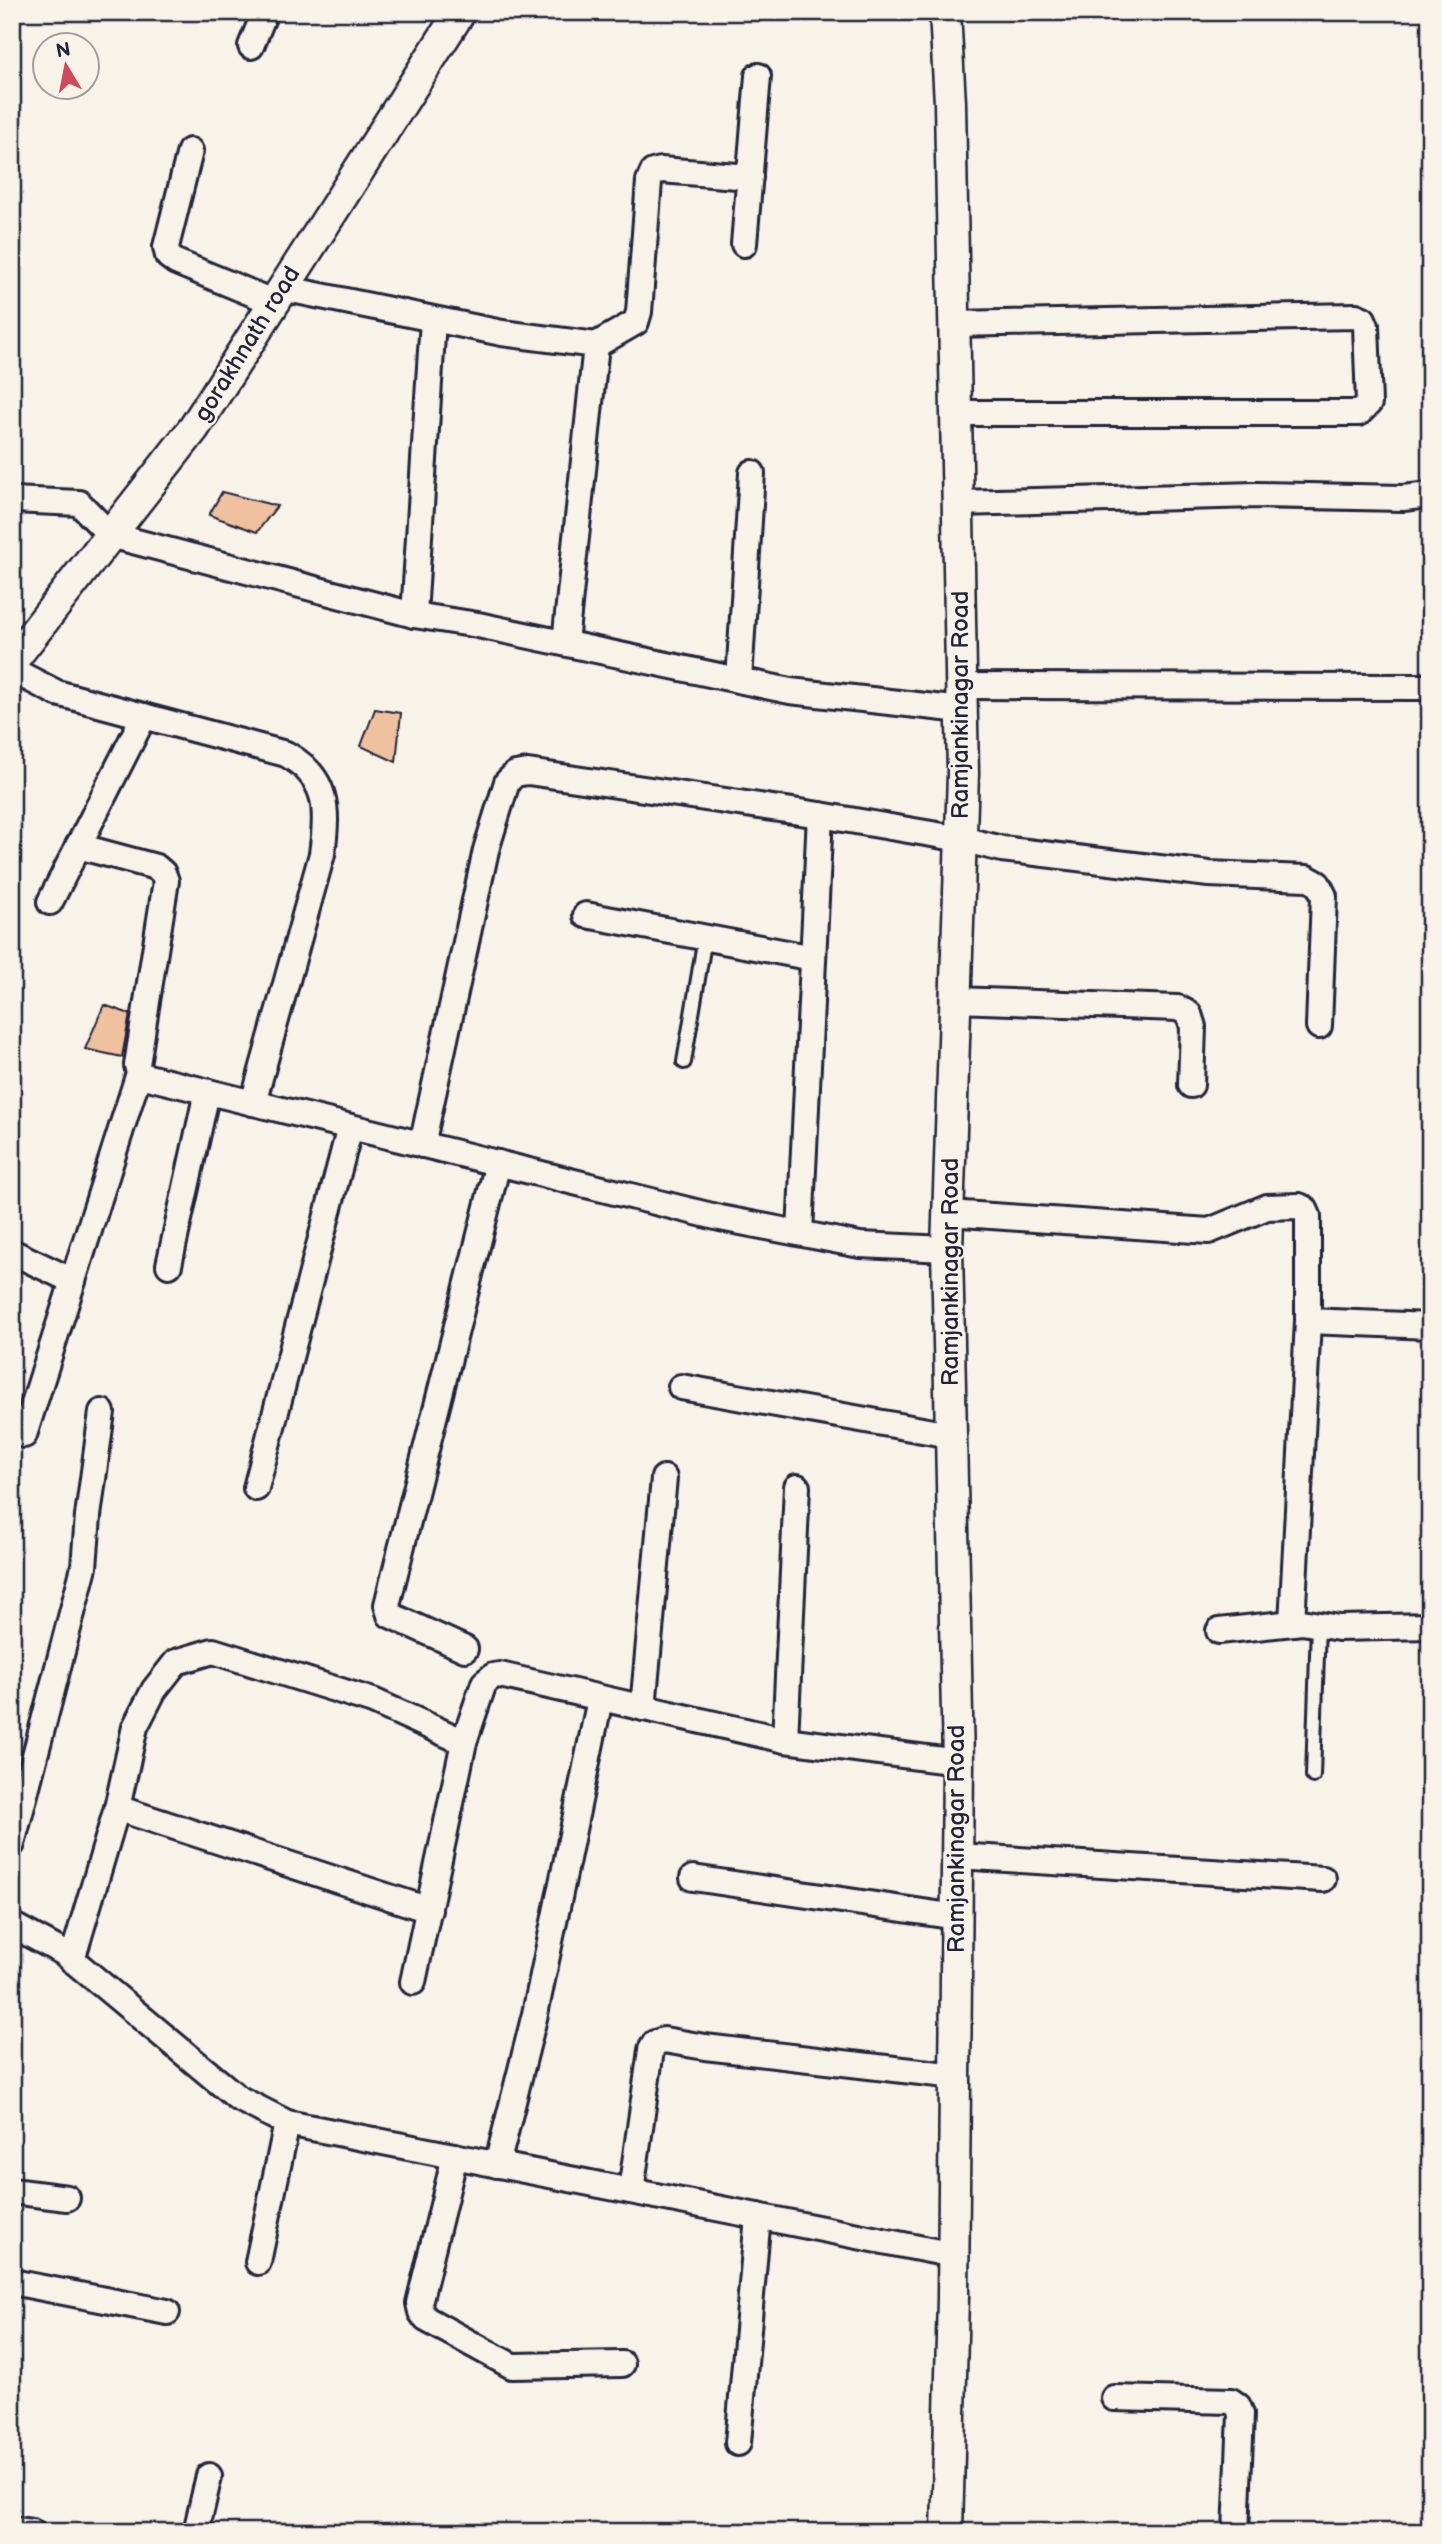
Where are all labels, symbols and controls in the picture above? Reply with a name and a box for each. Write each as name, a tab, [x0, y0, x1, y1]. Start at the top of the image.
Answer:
north arrow	[32, 32, 102, 102]
text: N	[54, 38, 72, 63]
street label: gorakhnath road	[188, 261, 306, 427]
street label: Ramjankinagar Road	[946, 591, 975, 819]
street label: Ramjankinagar Road	[936, 1158, 965, 1386]
street label: Ramjankinagar Road	[942, 1725, 971, 1953]

